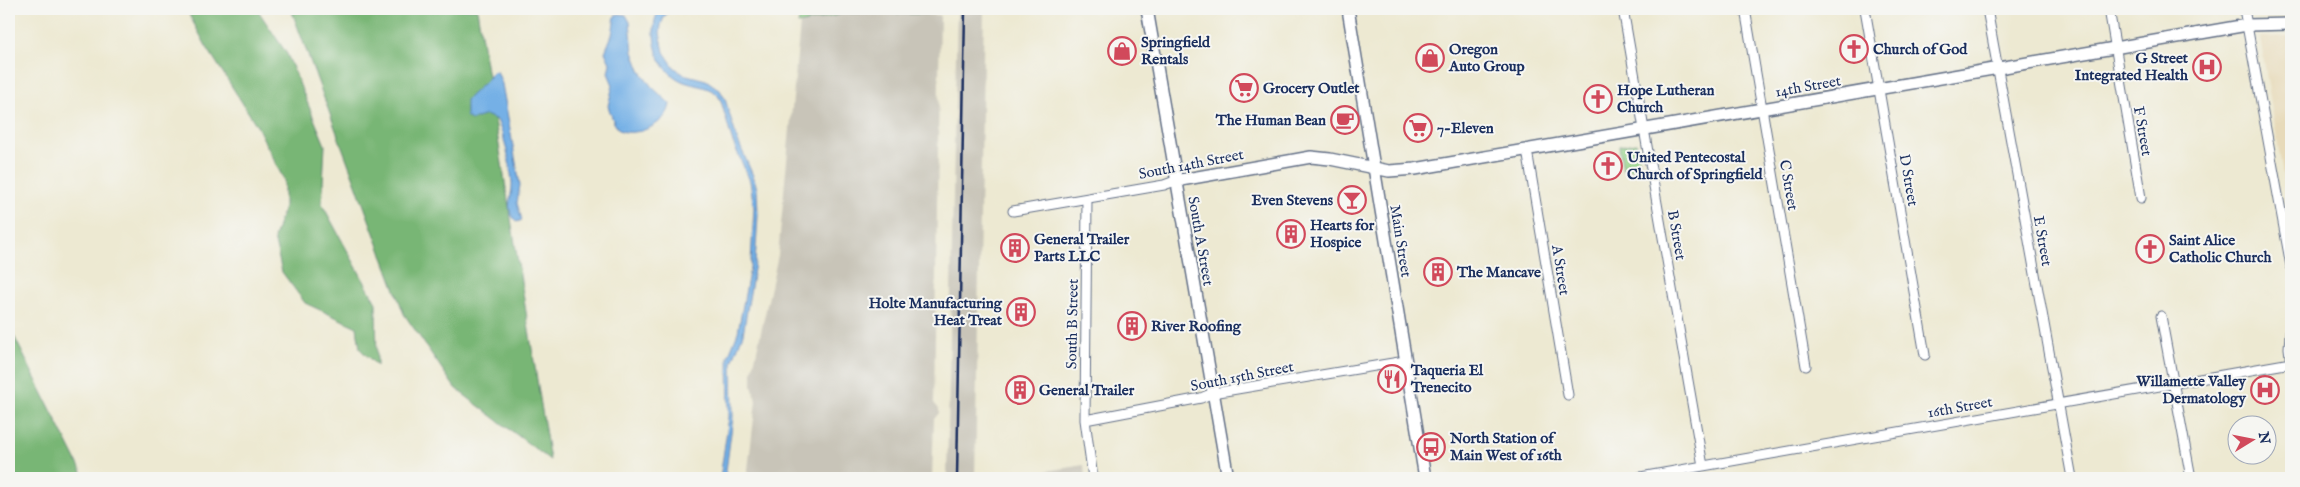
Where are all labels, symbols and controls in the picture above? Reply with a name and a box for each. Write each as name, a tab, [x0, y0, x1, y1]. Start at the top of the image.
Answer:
place label: Springfield Rentals	[1141, 33, 1211, 69]
church icon: Church of God	[1839, 34, 1869, 64]
shop icon: Springfield Rentals	[1107, 36, 1137, 66]
place label: Oregon Auto Group	[1448, 40, 1525, 76]
place label: Church of God	[1873, 40, 1968, 59]
shop icon: Oregon Auto Group	[1415, 43, 1445, 73]
place label: G Street Integrated Health	[2075, 49, 2189, 85]
hospital icon: G Street Integrated Health	[2192, 52, 2222, 82]
street label: 14th Street	[1774, 71, 1843, 102]
supermarket icon: Grocery Outlet	[1229, 73, 1259, 103]
place label: Grocery Outlet	[1263, 79, 1360, 98]
place label: Hope Lutheran Church	[1617, 81, 1714, 117]
church icon: Hope Lutheran Church	[1583, 84, 1613, 114]
cafe icon: The Human Bean	[1330, 105, 1360, 135]
street label: F Street	[2129, 105, 2156, 157]
place label: The Human Bean	[1215, 111, 1326, 130]
supermarket icon: 7-Eleven	[1403, 113, 1433, 143]
place label: 7-Eleven	[1437, 119, 1494, 138]
street label: South 14th Street	[1137, 145, 1245, 184]
place label: United Pentecostal Church of Springfield	[1626, 148, 1763, 184]
church icon: United Pentecostal Church of Springfield	[1593, 151, 1623, 181]
street label: D Street	[1895, 153, 1922, 208]
street label: C Street	[1775, 158, 1802, 212]
bar icon: Even Stevens	[1337, 185, 1367, 215]
place label: Even Stevens	[1252, 191, 1334, 210]
street label: South A Street	[1183, 195, 1218, 287]
street label: Main Street	[1385, 203, 1416, 279]
street label: B Street	[1663, 209, 1690, 262]
street label: E Street	[2029, 214, 2056, 268]
place label: Hearts for Hospice	[1310, 216, 1375, 252]
building icon: Hearts for Hospice	[1276, 219, 1306, 249]
place label: General Trailer Parts LLC	[1034, 230, 1130, 266]
place label: Saint Alice Catholic Church	[2169, 231, 2272, 267]
building icon: General Trailer Parts LLC	[1000, 233, 1030, 263]
church icon: Saint Alice Catholic Church	[2135, 234, 2165, 264]
street label: A Street	[1547, 243, 1574, 297]
building icon: The Mancave	[1423, 257, 1453, 287]
place label: The Mancave	[1456, 263, 1541, 282]
street label: South B Street	[1062, 279, 1083, 369]
place label: Holte Manufacturing Heat Treat	[869, 294, 1003, 330]
building icon: Holte Manufacturing Heat Treat	[1006, 297, 1036, 327]
building icon: River Roofing	[1117, 311, 1147, 341]
place label: River Roofing	[1151, 317, 1242, 336]
street label: South 15th Street	[1189, 357, 1295, 396]
place label: Taqueria El Trenecito	[1410, 361, 1484, 397]
restaurant icon: Taqueria El Trenecito	[1377, 364, 1407, 394]
place label: Willamette Valley Dermatology	[2135, 372, 2247, 408]
building icon: General Trailer	[1005, 375, 1035, 405]
hospital icon: Willamette Valley Dermatology	[2250, 375, 2280, 405]
place label: General Trailer	[1039, 381, 1135, 400]
street label: 16th Street	[1926, 392, 1994, 423]
north arrow	[2228, 414, 2278, 464]
place label: North Station of Main West of 16th	[1449, 429, 1563, 465]
text: N	[2254, 429, 2274, 445]
bus stop icon: North Station of Main West of 16th	[1416, 432, 1446, 462]

